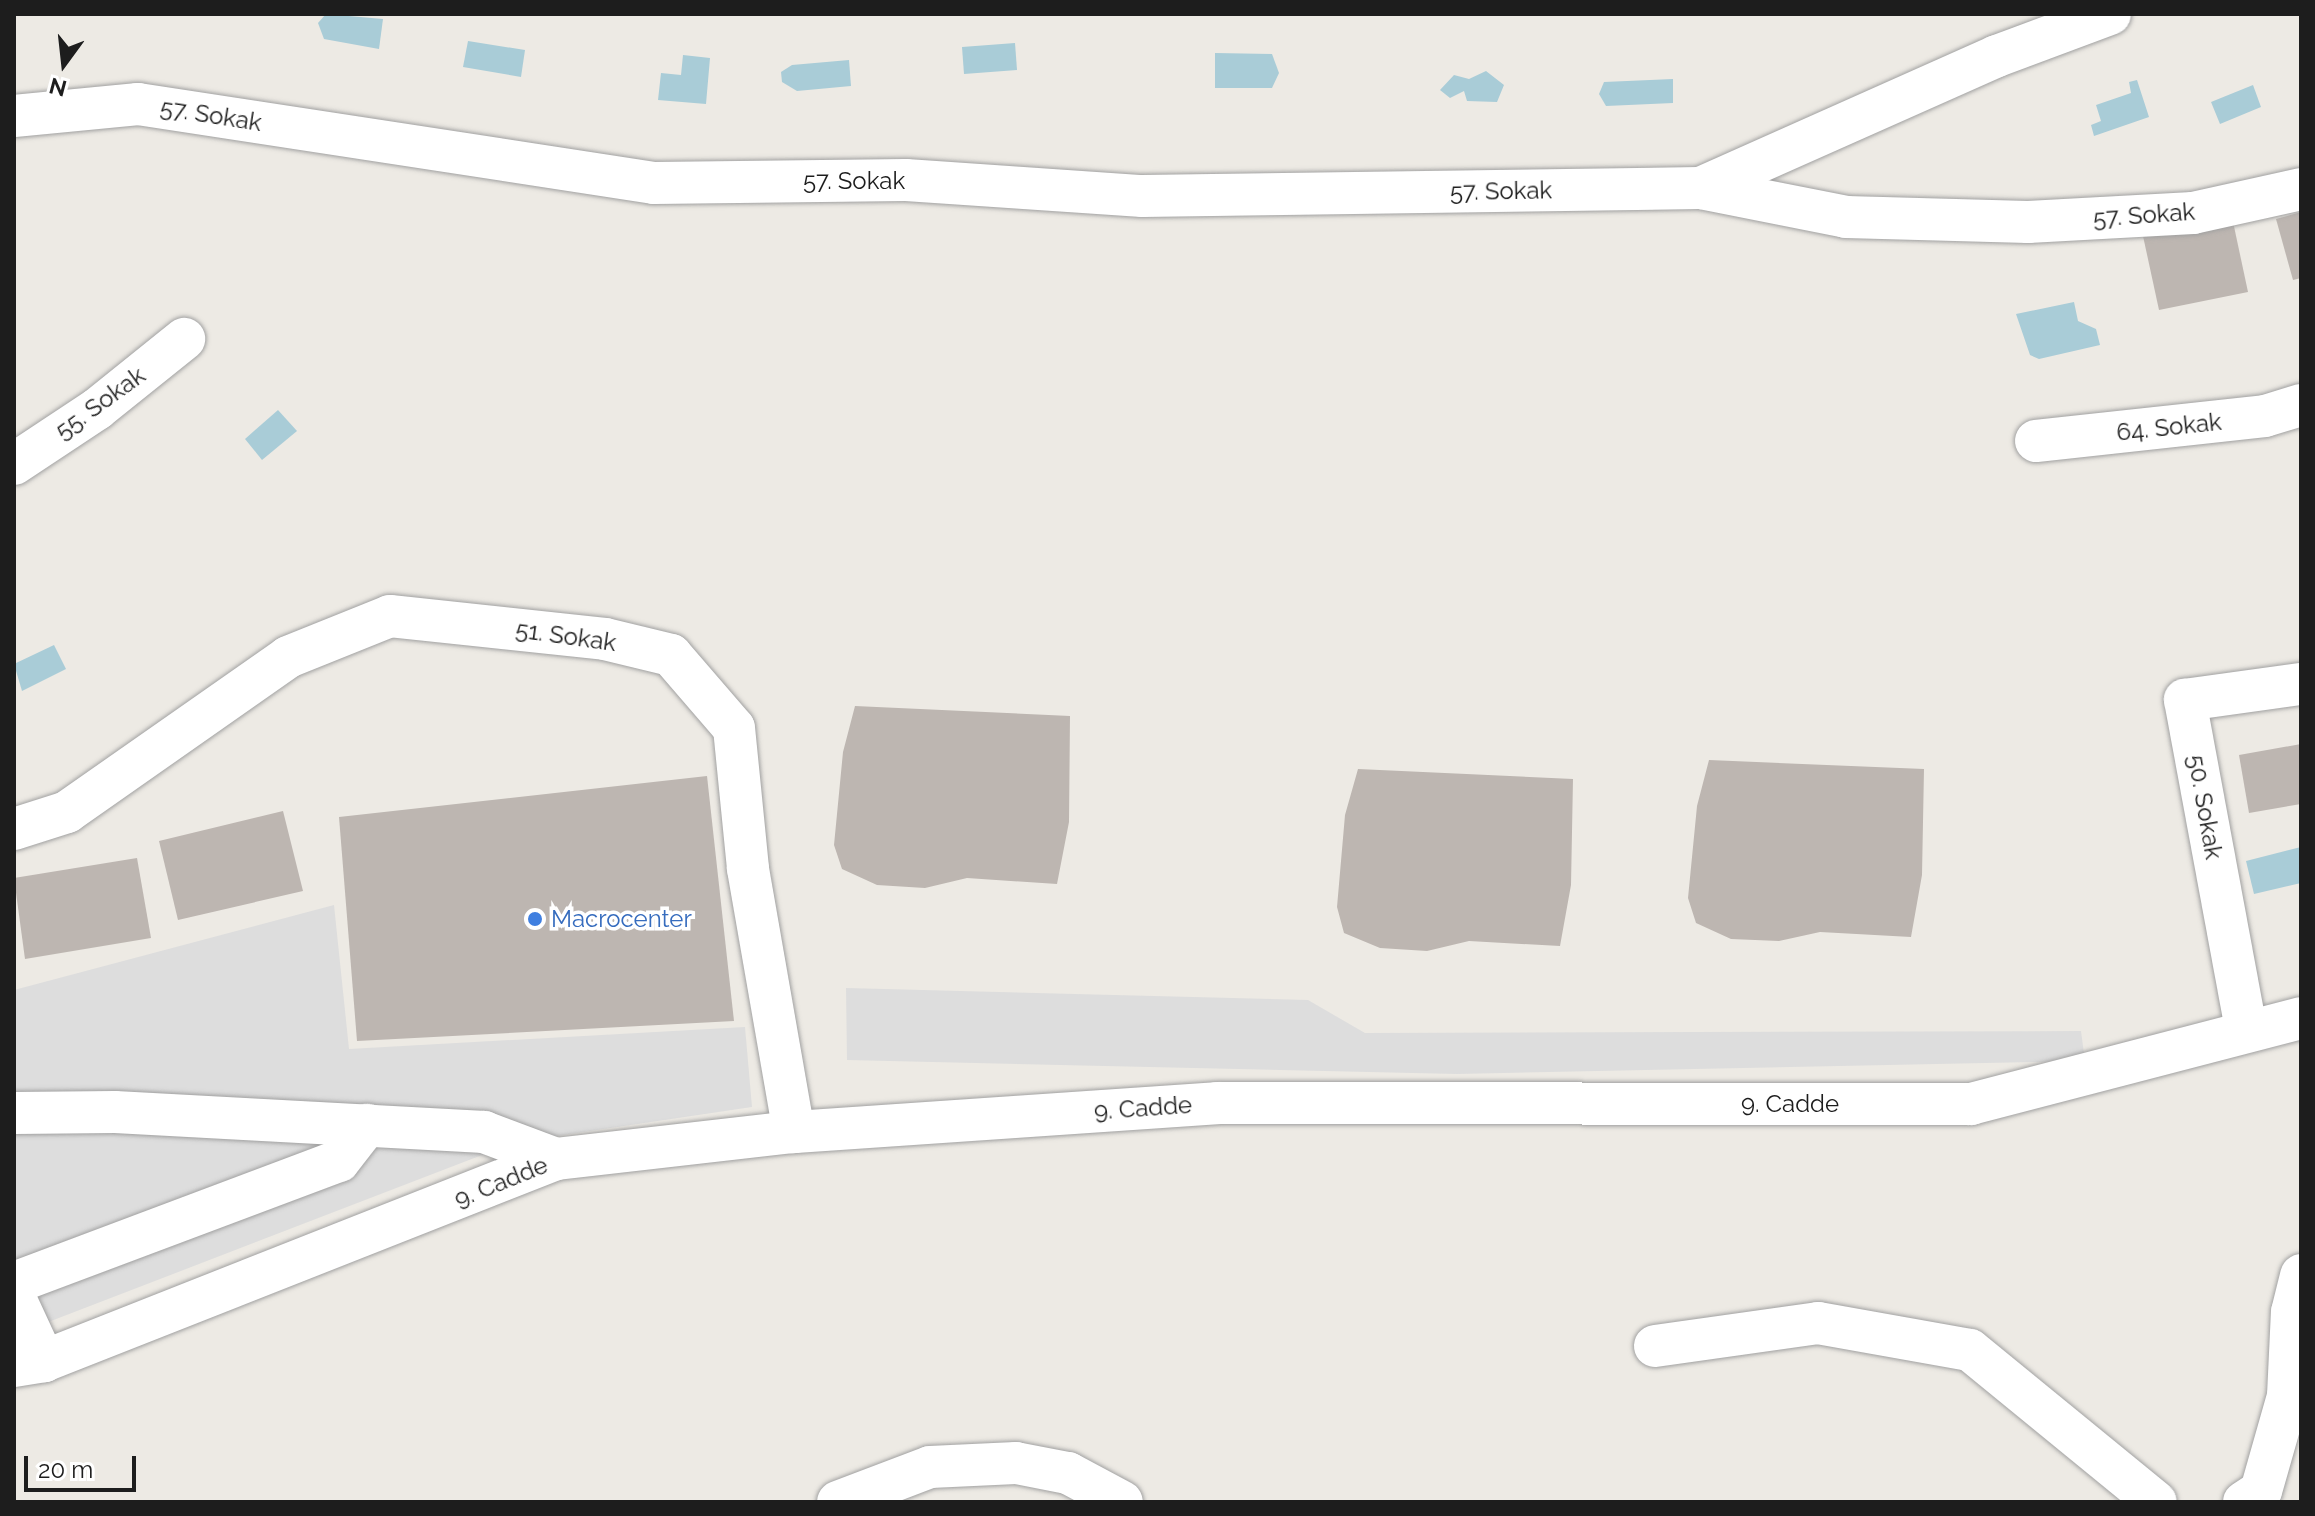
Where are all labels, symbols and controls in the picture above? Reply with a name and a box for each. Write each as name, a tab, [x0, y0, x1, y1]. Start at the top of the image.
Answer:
north arrow	[24, 24, 104, 104]
text: N	[46, 72, 69, 102]
street label: 57. Sokak	[158, 93, 264, 137]
street label: 57. Sokak	[803, 167, 905, 195]
street label: 57. Sokak	[1450, 176, 1552, 206]
street label: 57. Sokak	[2092, 197, 2196, 233]
street label: 55. Sokak	[49, 361, 151, 445]
street label: 64. Sokak	[2115, 407, 2223, 447]
street label: 51. Sokak	[514, 615, 618, 657]
street label: 50. Sokak	[2182, 752, 2228, 862]
place label: Macrocenter	[551, 905, 692, 933]
marker: Macrocenter	[526, 910, 544, 928]
street label: 9. Cadde	[1093, 1090, 1193, 1126]
street label: 9. Cadde	[1741, 1090, 1839, 1118]
street label: 9. Cadde	[450, 1150, 552, 1214]
scale bar	[28, 1440, 140, 1490]
text: 20 m	[38, 1455, 93, 1484]

